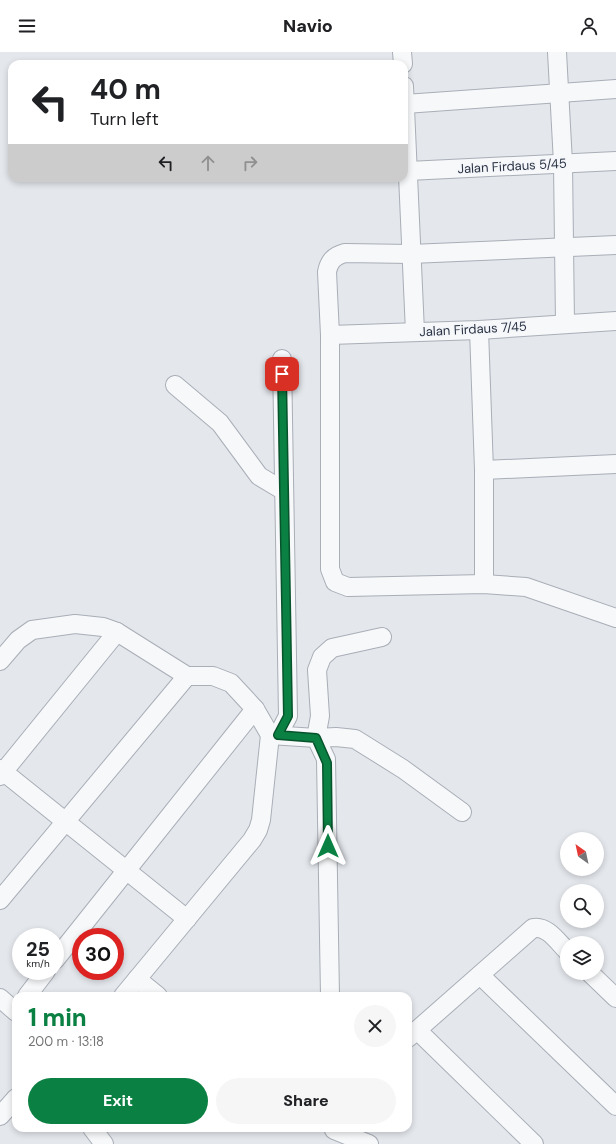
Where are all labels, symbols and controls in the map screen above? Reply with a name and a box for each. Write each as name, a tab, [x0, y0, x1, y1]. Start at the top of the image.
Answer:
text: Navio	[283, 14, 333, 38]
icon: menu	[16, 15, 38, 37]
icon: person	[578, 15, 600, 37]
text: 40 m	[90, 71, 161, 108]
icon: left	[24, 76, 76, 128]
text: Turn left	[90, 107, 159, 131]
icon: left	[155, 152, 177, 174]
icon: ahead	[197, 152, 219, 174]
icon: right	[239, 152, 261, 174]
street label: Jalan Firdaus 5/45	[457, 155, 567, 177]
street label: Jalan Firdaus 7/45	[419, 318, 527, 340]
pin	[265, 357, 299, 391]
icon: arrive	[271, 363, 293, 385]
position arrow	[307, 825, 349, 867]
north arrow	[560, 832, 604, 876]
map controls	[560, 832, 604, 980]
button: search	[560, 884, 604, 928]
speed limit sign: 30	[72, 928, 124, 980]
text: 25	[26, 936, 50, 962]
button: layers	[560, 936, 604, 980]
text: km/h	[26, 957, 50, 970]
text: 1 min	[28, 1002, 87, 1033]
button: close	[354, 1005, 396, 1047]
text: 200 m · 13:18	[28, 1033, 104, 1050]
button: Exit	[28, 1078, 208, 1124]
button: Share	[216, 1078, 396, 1124]

